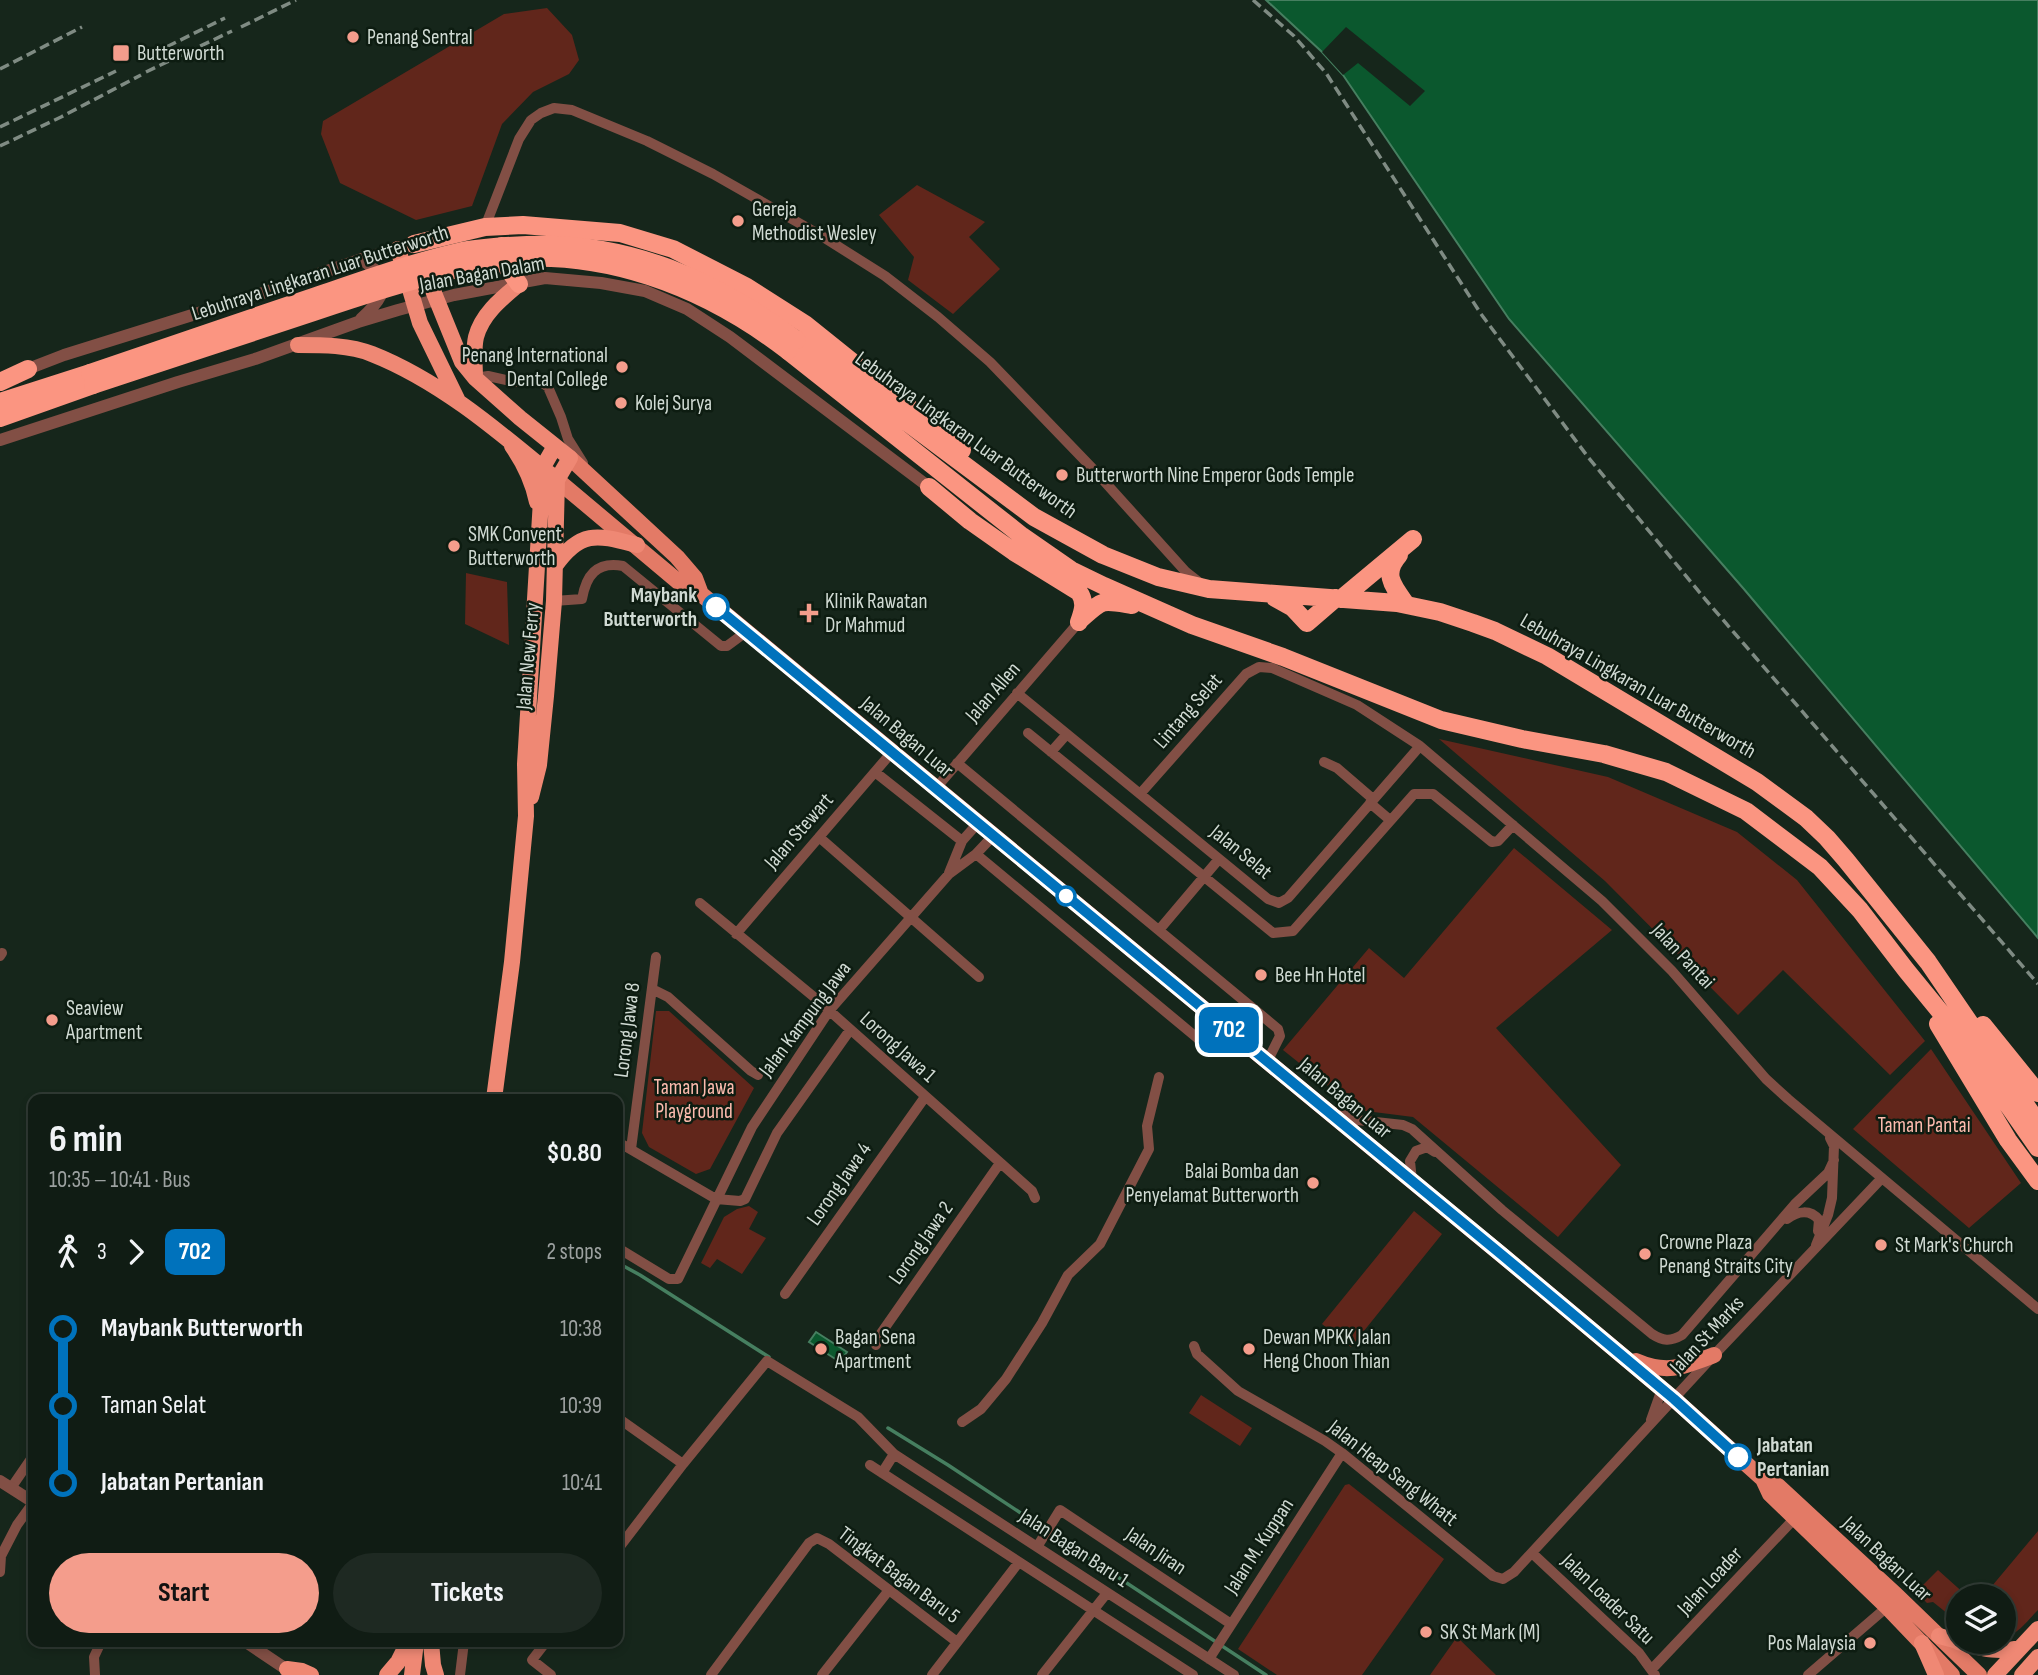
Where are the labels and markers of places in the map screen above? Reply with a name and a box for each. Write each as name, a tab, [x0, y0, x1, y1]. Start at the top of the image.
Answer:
place label: Penang Sentral	[367, 25, 473, 50]
marker: Penang Sentral	[345, 29, 361, 45]
place label: Butterworth	[137, 41, 225, 66]
marker: Butterworth	[111, 43, 131, 63]
place label: Gereja Methodist Wesley	[752, 197, 877, 246]
marker: Gereja Methodist Wesley	[730, 213, 746, 229]
place label: Penang International Dental College	[462, 343, 608, 392]
marker: Penang International Dental College	[614, 359, 630, 375]
place label: Kolej Surya	[635, 391, 712, 416]
marker: Kolej Surya	[613, 395, 629, 411]
place label: Butterworth Nine Emperor Gods Temple	[1076, 463, 1354, 488]
marker: Butterworth Nine Emperor Gods Temple	[1054, 467, 1070, 483]
place label: SMK Convent Butterworth	[468, 522, 562, 571]
marker: SMK Convent Butterworth	[446, 538, 462, 554]
place label: Maybank Butterworth	[603, 583, 697, 632]
place label: Klinik Rawatan Dr Mahmud	[825, 589, 927, 638]
marker: Maybank Butterworth	[703, 594, 729, 620]
marker: Klinik Rawatan Dr Mahmud	[799, 603, 819, 623]
unlabelled marker	[1056, 886, 1076, 906]
place label: Bee Hn Hotel	[1275, 963, 1366, 988]
marker: Bee Hn Hotel	[1253, 967, 1269, 983]
place label: Seaview Apartment	[65, 996, 142, 1045]
marker: Seaview Apartment	[44, 1012, 60, 1028]
place label: Balai Bomba dan Penyelamat Butterworth	[1125, 1159, 1299, 1208]
marker: Balai Bomba dan Penyelamat Butterworth	[1305, 1175, 1321, 1191]
place label: Crowne Plaza Penang Straits City	[1659, 1230, 1793, 1279]
place label: St Mark's Church	[1895, 1233, 2014, 1258]
marker: St Mark's Church	[1873, 1237, 1889, 1253]
marker: Crowne Plaza Penang Straits City	[1637, 1246, 1653, 1262]
place label: Bagan Sena Apartment	[834, 1325, 916, 1374]
place label: Dewan MPKK Jalan Heng Choon Thian	[1263, 1325, 1391, 1374]
marker: Bagan Sena Apartment	[813, 1341, 829, 1357]
marker: Dewan MPKK Jalan Heng Choon Thian	[1241, 1341, 1257, 1357]
place label: Jabatan Pertanian	[1756, 1433, 1829, 1482]
marker: Jabatan Pertanian	[1725, 1444, 1751, 1470]
place label: SK St Mark (M)	[1440, 1620, 1540, 1645]
marker: SK St Mark (M)	[1418, 1624, 1434, 1640]
place label: Pos Malaysia	[1768, 1631, 1856, 1656]
marker: Pos Malaysia	[1862, 1635, 1878, 1651]

